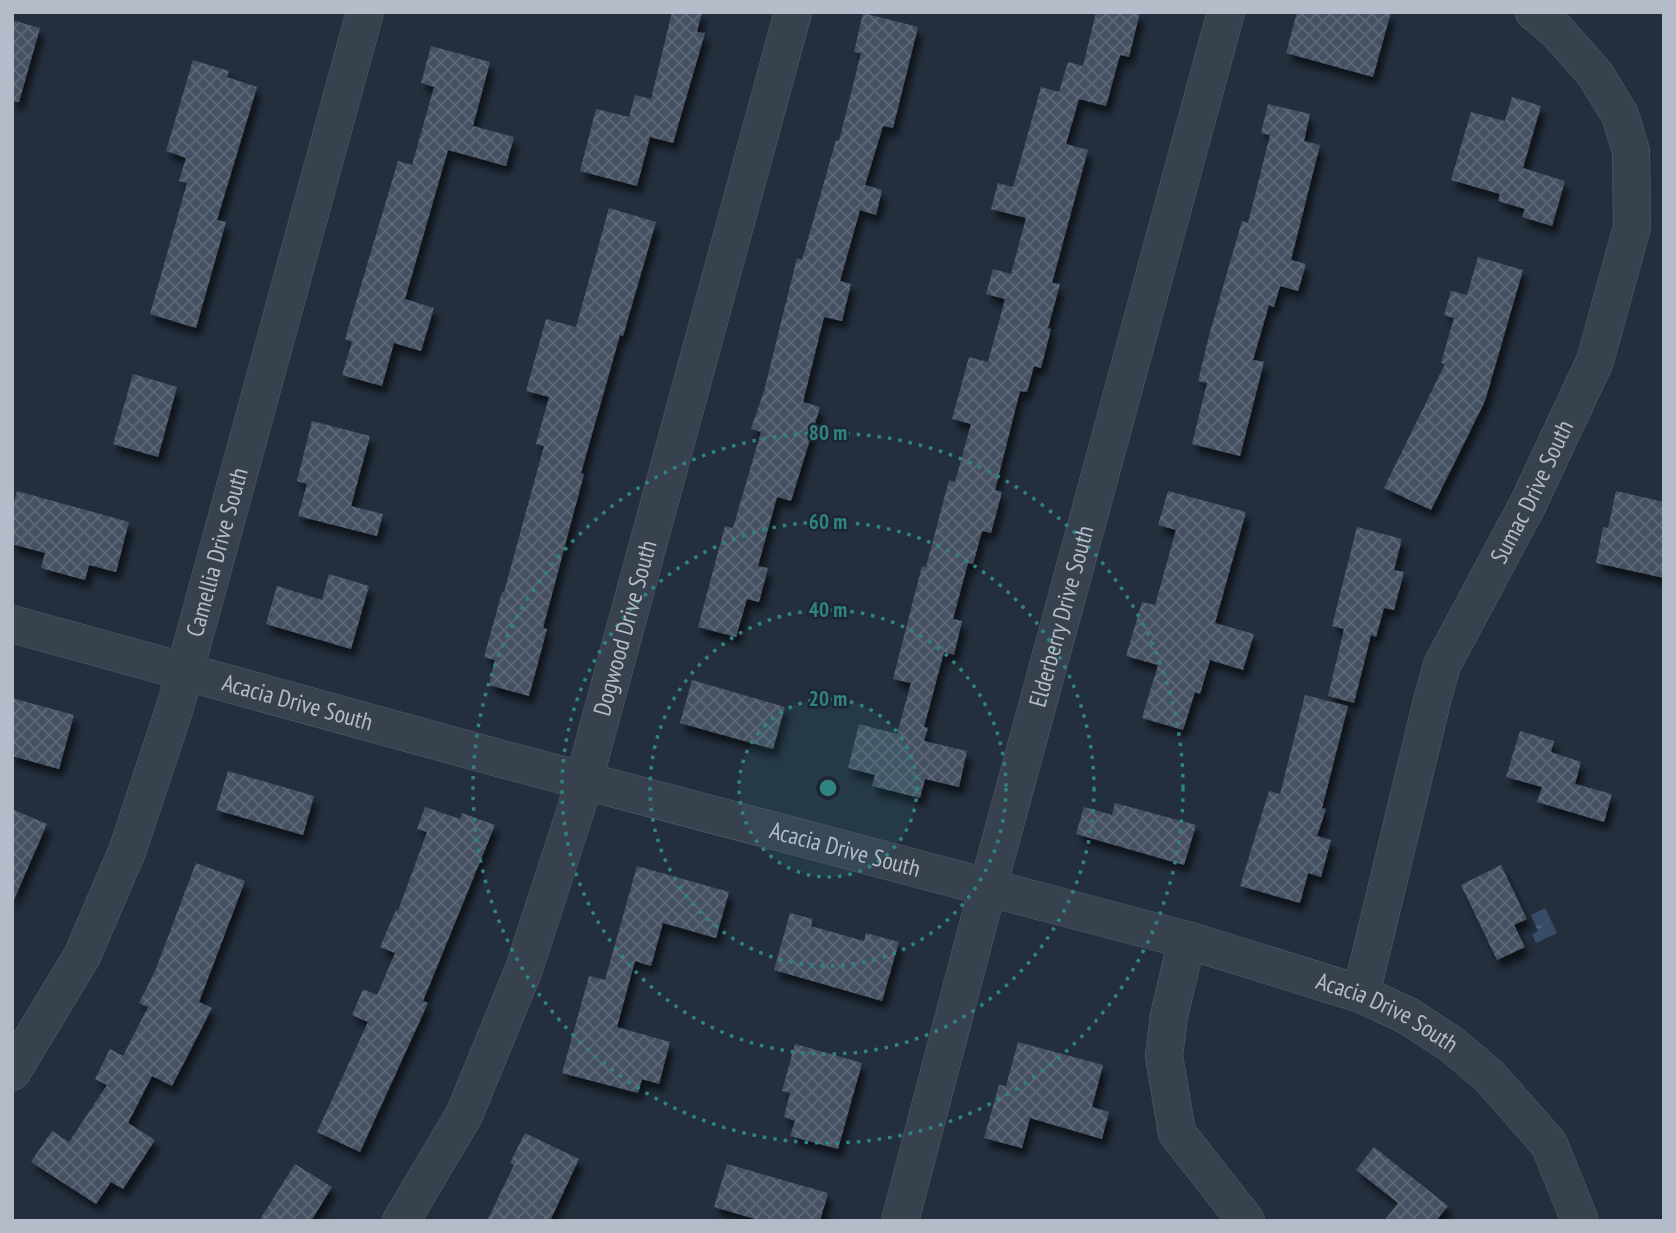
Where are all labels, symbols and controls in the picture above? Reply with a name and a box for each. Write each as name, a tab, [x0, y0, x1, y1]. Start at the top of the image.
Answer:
street label: Sumac Drive South	[1483, 415, 1580, 569]
text: 80 m	[809, 419, 847, 446]
street label: Camellia Drive South	[179, 464, 255, 640]
text: 60 m	[809, 508, 847, 535]
street label: Elderberry Drive South	[1022, 522, 1101, 710]
street label: Dogwood Drive South	[586, 537, 663, 719]
text: 40 m	[809, 596, 847, 623]
street label: Acacia Drive South	[219, 667, 376, 738]
text: 20 m	[809, 685, 847, 712]
centre of rings	[816, 776, 840, 800]
street label: Acacia Drive South	[766, 814, 924, 884]
street label: Acacia Drive South	[1312, 965, 1464, 1059]

